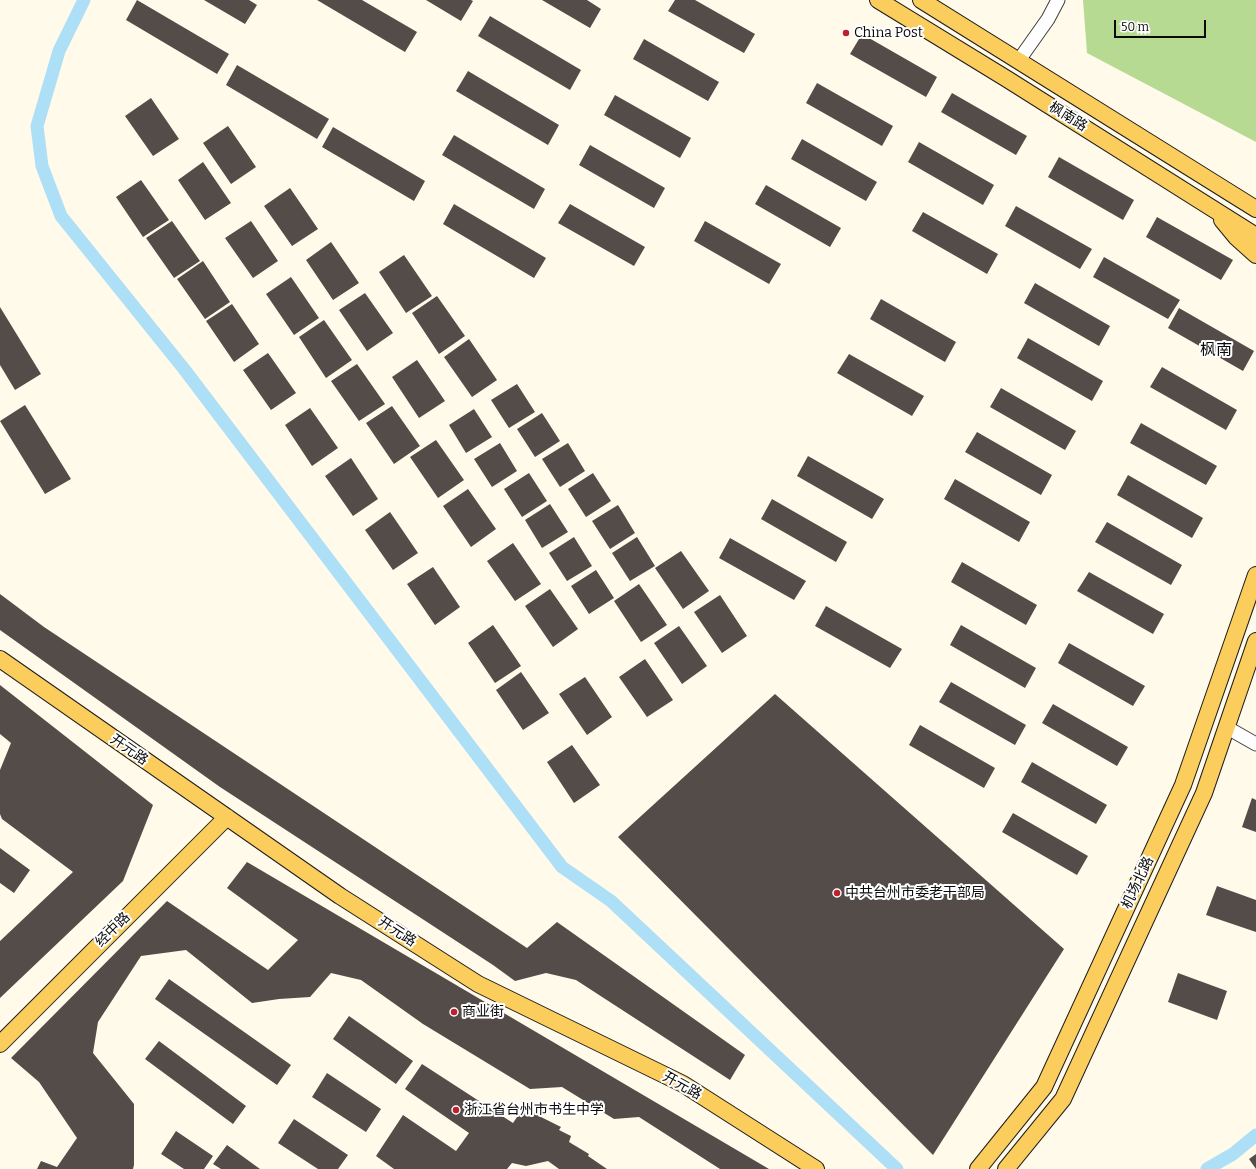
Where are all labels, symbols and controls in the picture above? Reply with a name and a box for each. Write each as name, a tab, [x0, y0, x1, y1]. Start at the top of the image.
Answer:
scale bar	[1116, 12, 1208, 38]
text: 50 m	[1121, 20, 1149, 34]
place label: China Post	[854, 25, 923, 41]
marker: China Post	[841, 28, 851, 38]
street label: 枫南路	[1046, 99, 1090, 135]
district label: 枫南	[1200, 341, 1232, 361]
street label: 开元路	[107, 731, 151, 769]
street label: 机场北路	[1119, 854, 1157, 912]
place label: 中共台州市委老干部局	[845, 885, 985, 901]
marker: 中共台州市委老干部局	[832, 888, 842, 898]
street label: 经中路	[92, 909, 134, 951]
street label: 开元路	[375, 914, 419, 950]
place label: 商业街	[462, 1004, 504, 1020]
marker: 商业街	[449, 1007, 459, 1017]
street label: 开元路	[660, 1068, 704, 1104]
place label: 浙江省台州市书生中学	[464, 1102, 604, 1118]
marker: 浙江省台州市书生中学	[451, 1105, 461, 1115]

